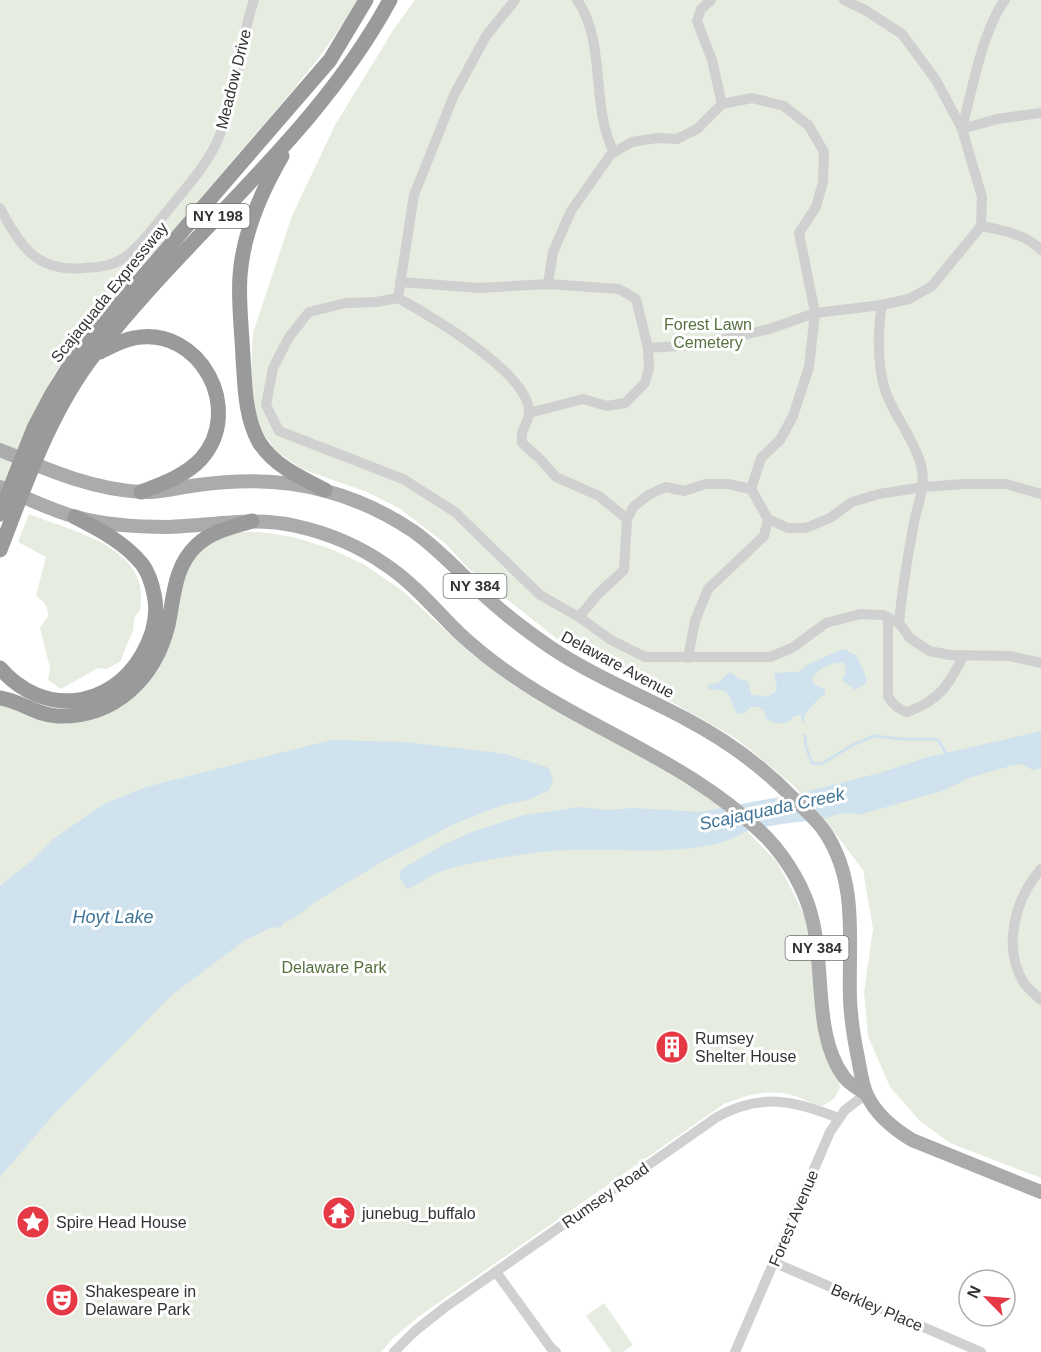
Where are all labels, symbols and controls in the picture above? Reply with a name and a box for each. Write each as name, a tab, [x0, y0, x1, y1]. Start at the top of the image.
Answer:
street label: Meadow Drive	[213, 27, 254, 131]
road number: NY 198	[186, 204, 250, 228]
street label: Scajaquada Expressway	[48, 219, 171, 366]
park label: Forest Lawn Cemetery	[664, 316, 752, 351]
road number: NY 384	[444, 574, 506, 598]
street label: Delaware Avenue	[559, 628, 677, 701]
water label: Scajaquada Creek	[697, 784, 847, 834]
water label: Hoyt Lake	[72, 907, 154, 927]
road number: NY 384	[786, 936, 848, 960]
park label: Delaware Park	[282, 959, 387, 976]
building icon: Rumsey Shelter House	[654, 1029, 690, 1065]
place label: Rumsey Shelter House	[695, 1030, 796, 1065]
street label: Rumsey Road	[559, 1159, 652, 1231]
street label: Forest Avenue	[766, 1167, 821, 1269]
temple icon: junebug_buffalo	[321, 1195, 357, 1231]
place icon: Spire Head House	[15, 1204, 51, 1240]
place label: junebug_buffalo	[361, 1205, 476, 1223]
place label: Spire Head House	[56, 1214, 187, 1231]
north arrow	[957, 1268, 1017, 1328]
street label: Berkley Place	[828, 1281, 925, 1334]
theatre icon: Shakespeare in Delaware Park	[44, 1282, 80, 1318]
place label: Shakespeare in Delaware Park	[85, 1283, 196, 1318]
text: N	[964, 1283, 984, 1301]

